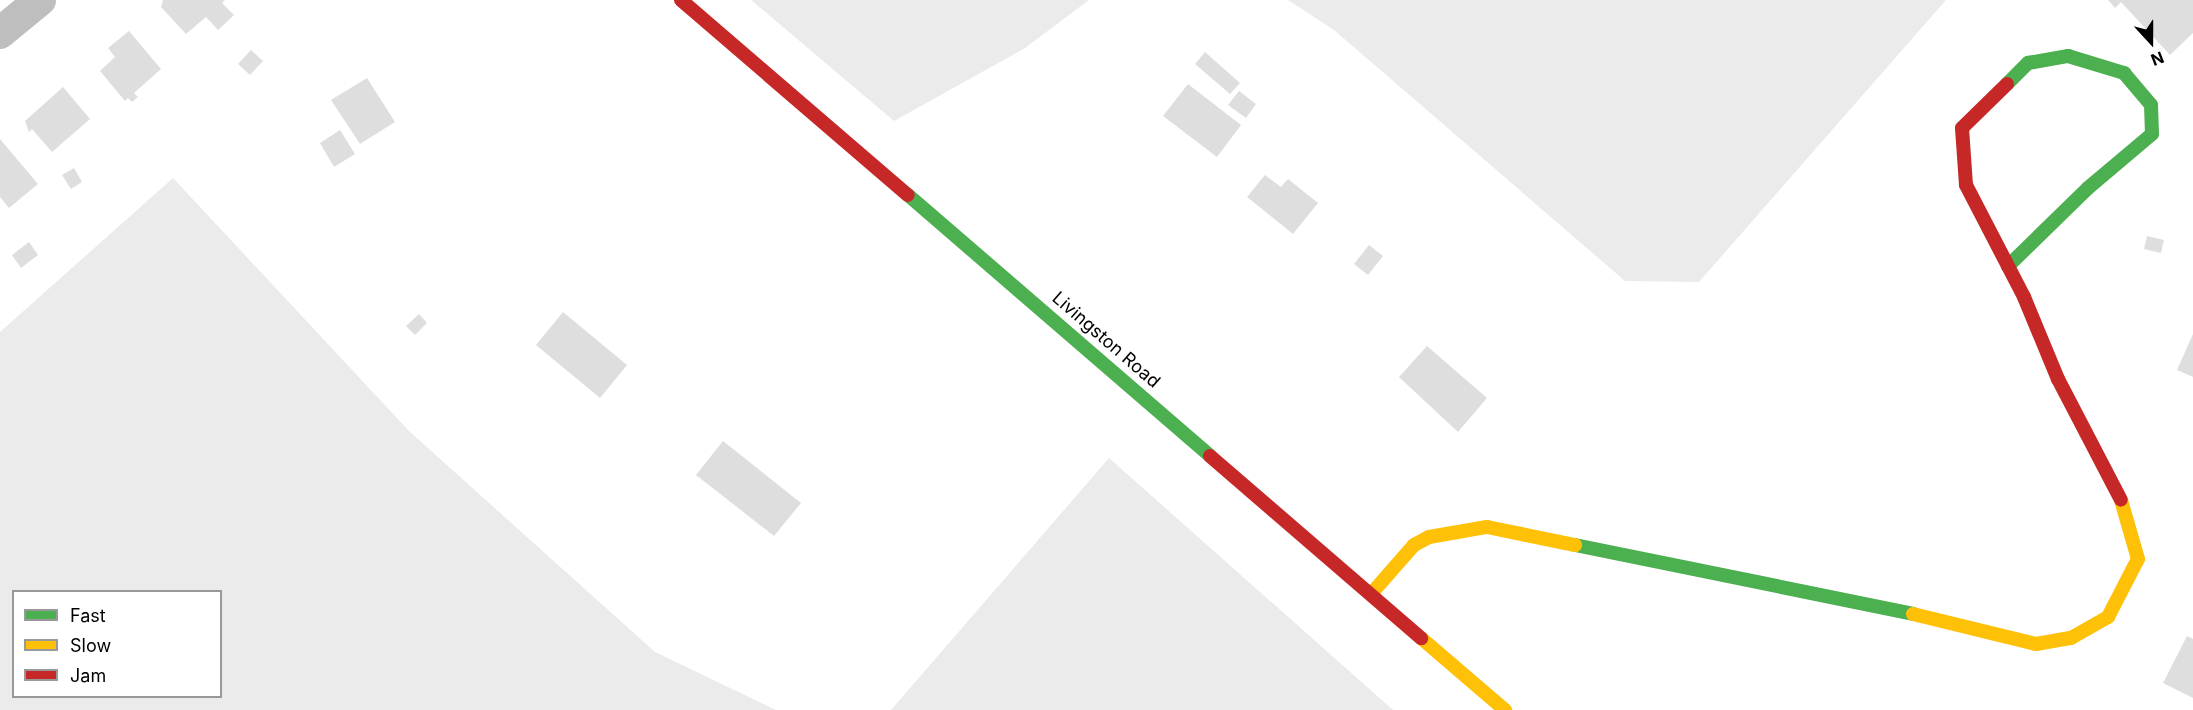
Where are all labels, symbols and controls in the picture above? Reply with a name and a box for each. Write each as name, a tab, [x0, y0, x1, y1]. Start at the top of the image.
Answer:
north arrow	[2121, 12, 2181, 72]
text: N	[2148, 47, 2167, 70]
street label: Livingston Road	[1048, 287, 1164, 393]
legend	[12, 590, 222, 698]
text: Fast	[70, 605, 106, 626]
text: Slow	[70, 635, 111, 656]
text: Jam	[70, 665, 106, 686]

